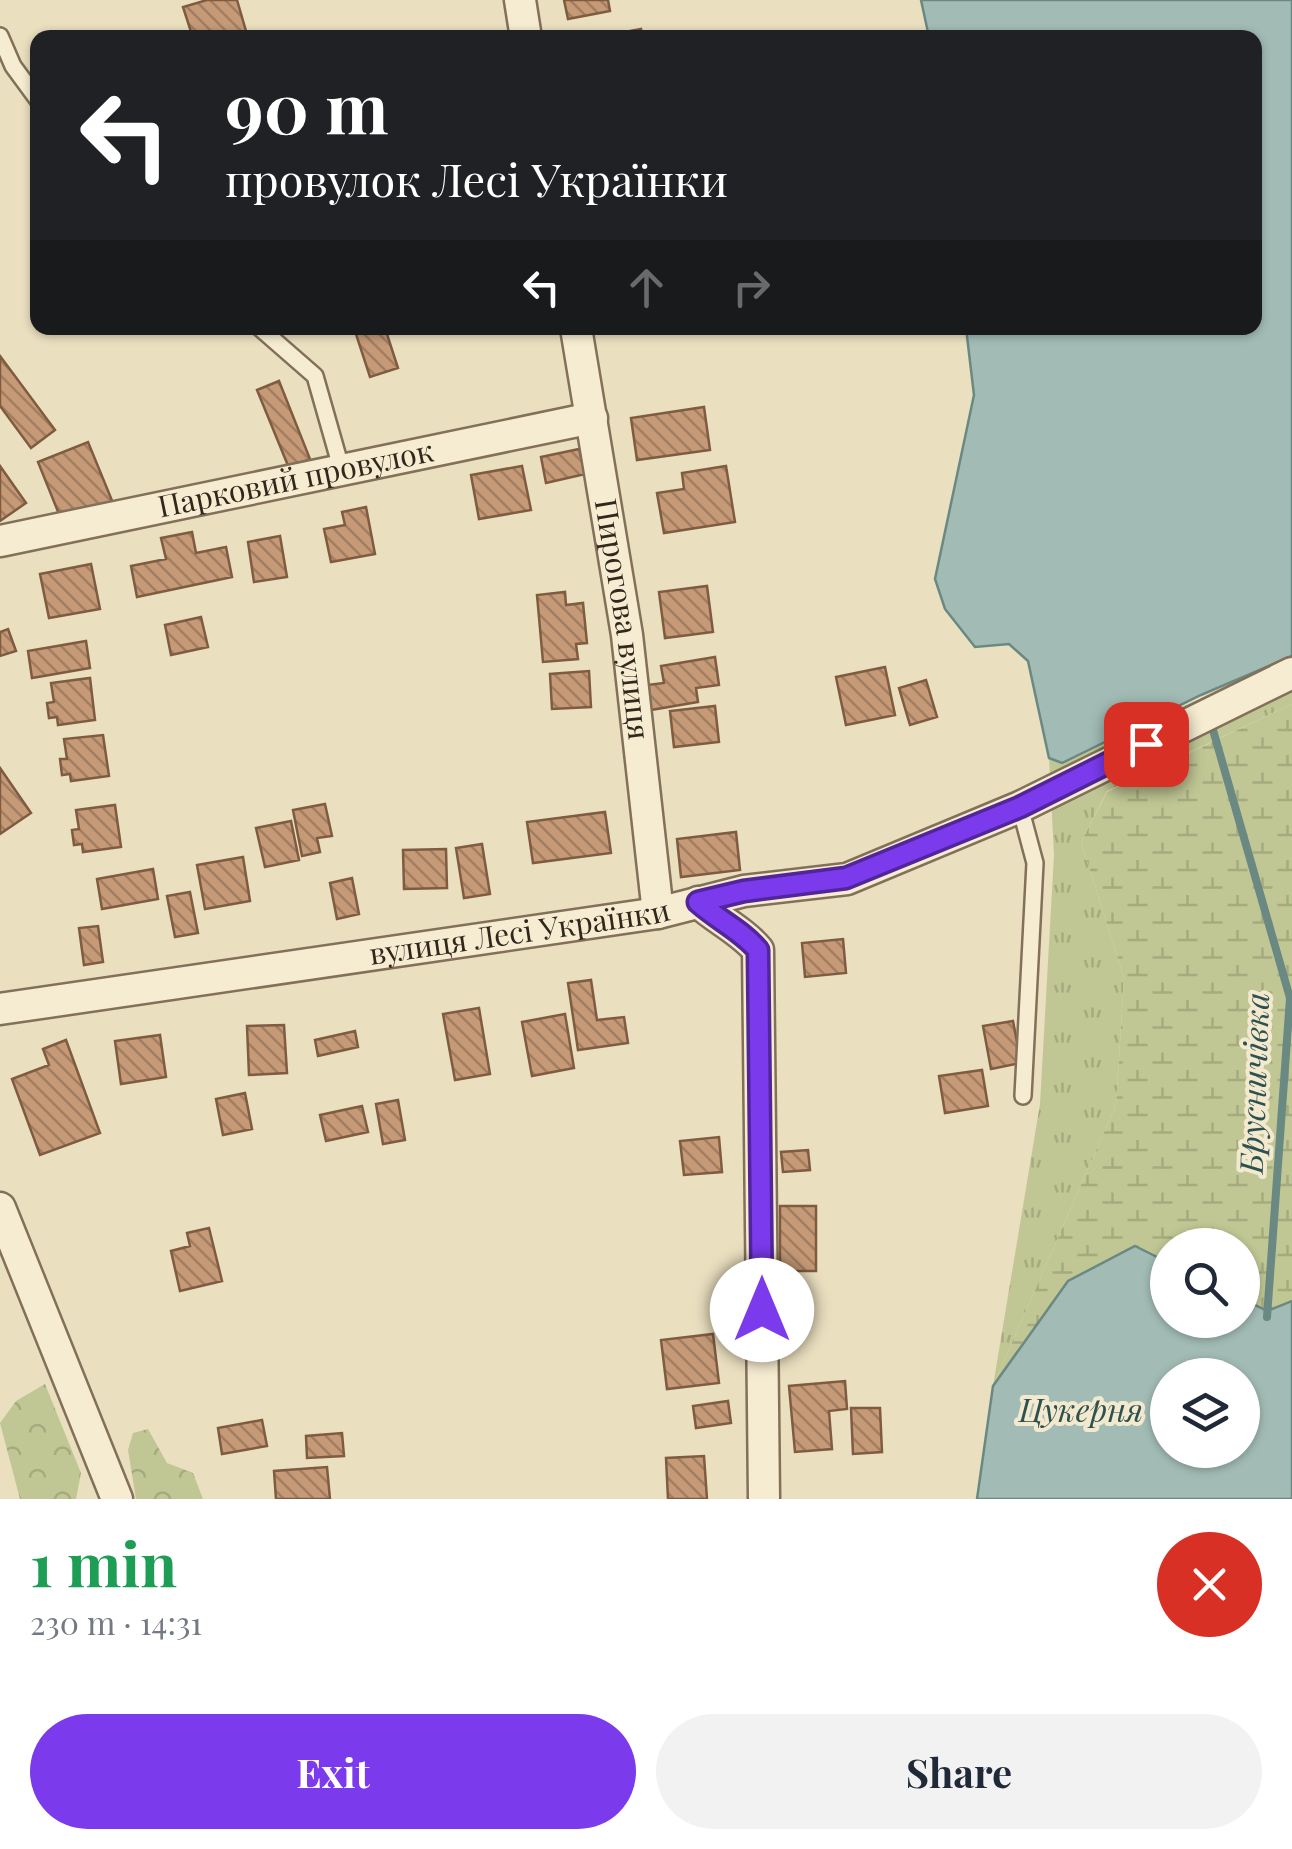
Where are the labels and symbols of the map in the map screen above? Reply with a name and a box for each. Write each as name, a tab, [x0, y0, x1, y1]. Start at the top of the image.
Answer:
street label: Парковий провулок	[154, 430, 437, 526]
street label: Пирогова вулиця	[587, 496, 661, 742]
pin	[1104, 702, 1189, 787]
street label: вулиця Лесі Українки	[366, 889, 674, 973]
water label: Брусничівка	[1228, 992, 1277, 1176]
position arrow	[710, 1258, 814, 1362]
water label: Цукерня	[1017, 1387, 1143, 1430]

